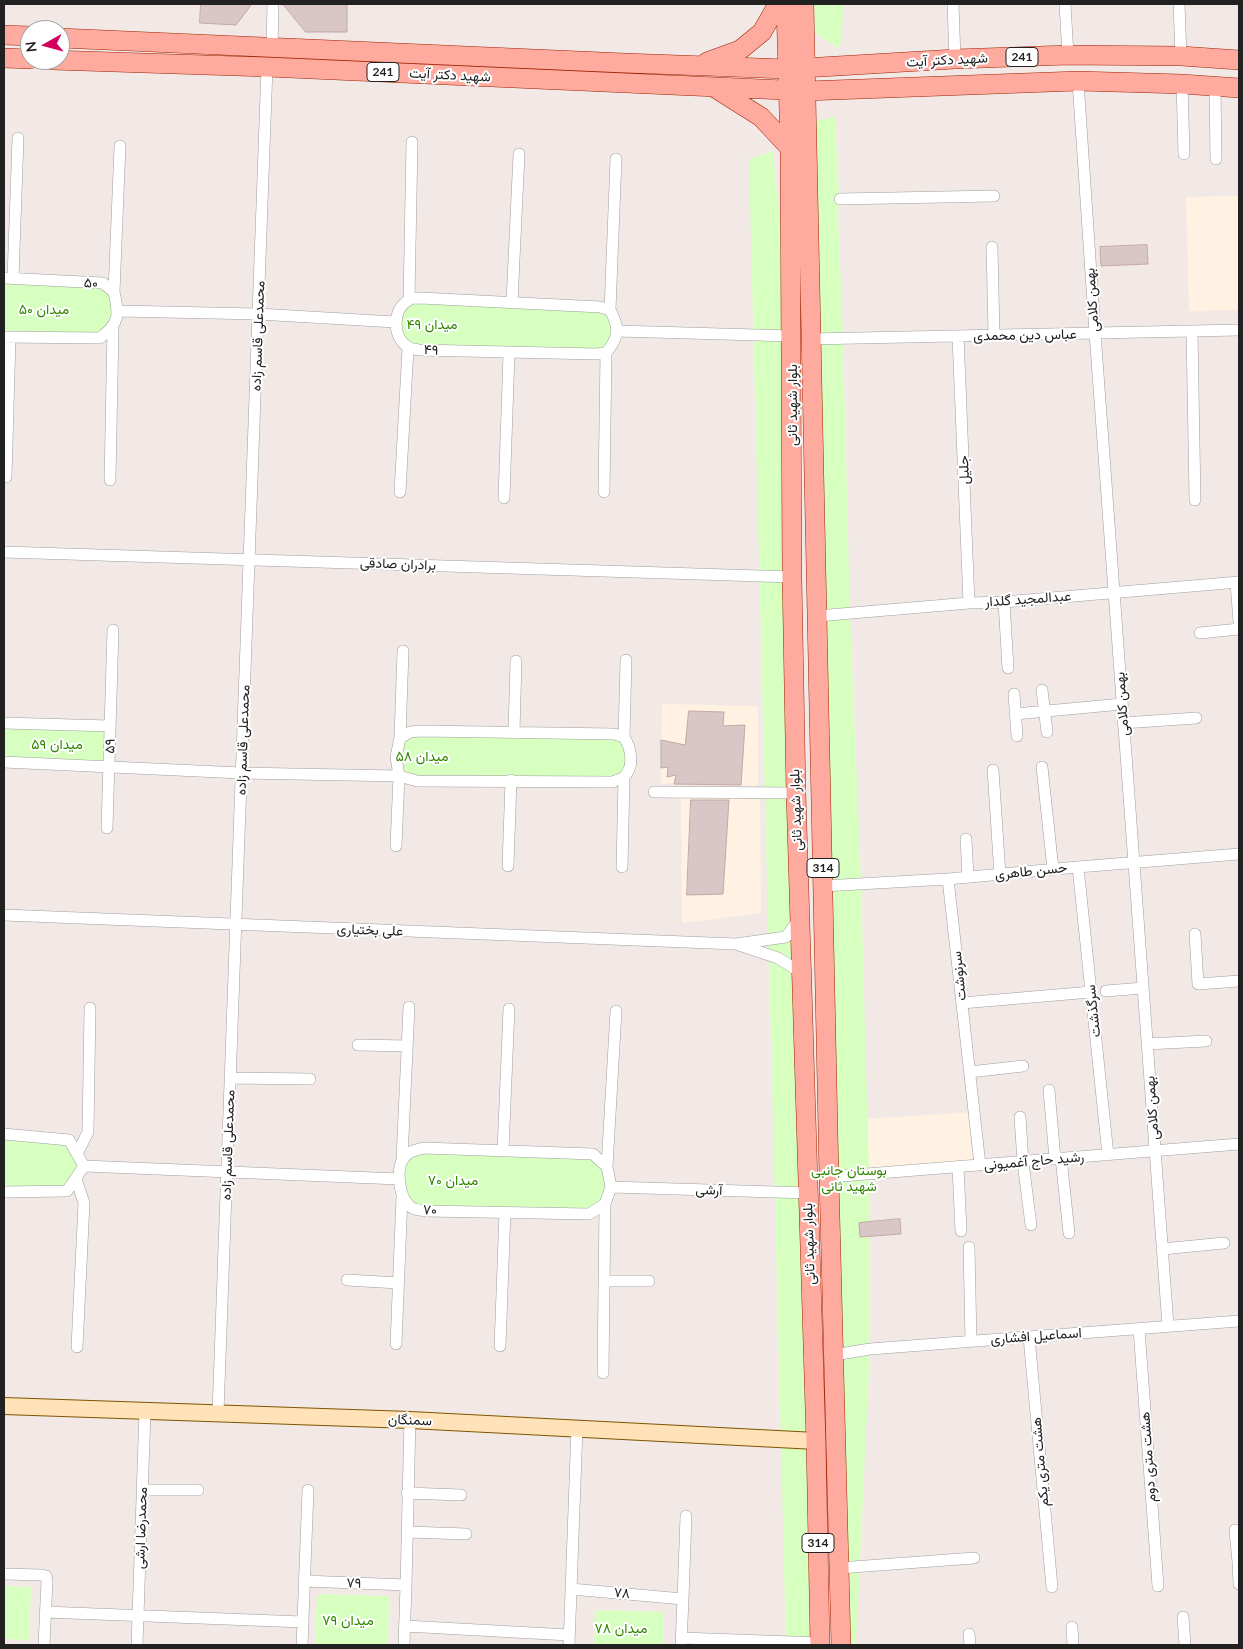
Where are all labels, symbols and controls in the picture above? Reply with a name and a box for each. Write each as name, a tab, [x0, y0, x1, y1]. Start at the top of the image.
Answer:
north arrow	[20, 20, 70, 70]
text: N	[22, 40, 40, 53]
road number: 241	[1006, 48, 1038, 66]
street label: شهید دکتر آیت	[906, 49, 988, 71]
road number: 241	[367, 62, 399, 82]
street label: شهید دکتر آیت	[409, 64, 491, 86]
street label: بهمن کلامی	[1081, 267, 1103, 333]
street label: ۵۰	[83, 274, 99, 292]
street label: محمدعلی قاسم زاده	[248, 280, 268, 392]
park label: میدان ۵۰	[19, 301, 69, 317]
park label: میدان ۴۹	[406, 316, 458, 332]
street label: عباس دین محمدی	[973, 326, 1077, 344]
street label: ۴۹	[423, 341, 439, 359]
street label: بلوار شهید ثانی	[784, 364, 800, 446]
street label: جلیل	[955, 455, 973, 485]
street label: برادران صادقی	[360, 554, 436, 574]
street label: عبدالمجید گلدار	[984, 588, 1072, 610]
street label: بهمن کلامی	[1111, 671, 1133, 737]
street label: محمدعلی قاسم زاده	[233, 684, 253, 796]
park label: میدان ۵۹	[31, 736, 83, 752]
street label: ۵۹	[101, 738, 119, 754]
park label: میدان ۵۸	[396, 748, 448, 764]
street label: بلوار شهید ثانی	[786, 769, 806, 851]
road number: 314	[807, 858, 839, 878]
street label: حسن طاهری	[994, 859, 1068, 883]
street label: علی بختیاری	[336, 920, 404, 940]
street label: سرنوشت	[948, 950, 970, 1002]
street label: سرگذشت	[1082, 984, 1104, 1038]
street label: بهمن کلامی	[1141, 1075, 1163, 1141]
street label: محمدعلی قاسم زاده	[218, 1089, 238, 1201]
street label: رشید حاج آغمیونی	[983, 1148, 1085, 1174]
park label: بوستان جانبی شهید ثانی	[811, 1162, 887, 1194]
park label: میدان ۷۰	[428, 1172, 478, 1188]
street label: آرشی	[695, 1181, 723, 1199]
street label: ۷۰	[422, 1201, 438, 1219]
street label: بلوار شهید ثانی	[799, 1203, 819, 1285]
street label: اسماعیل افشاری	[990, 1324, 1082, 1348]
street label: سمنگان	[388, 1411, 432, 1429]
street label: هشت متری دوم	[1136, 1411, 1160, 1503]
street label: هشت متری یکم	[1028, 1417, 1052, 1507]
street label: محمدرضا ارشی	[131, 1487, 151, 1569]
road number: 314	[802, 1534, 834, 1552]
street label: ۷۹	[346, 1574, 362, 1592]
street label: ۷۸	[613, 1584, 631, 1602]
park label: میدان ۷۹	[322, 1612, 374, 1628]
park label: میدان ۷۸	[595, 1620, 647, 1636]

